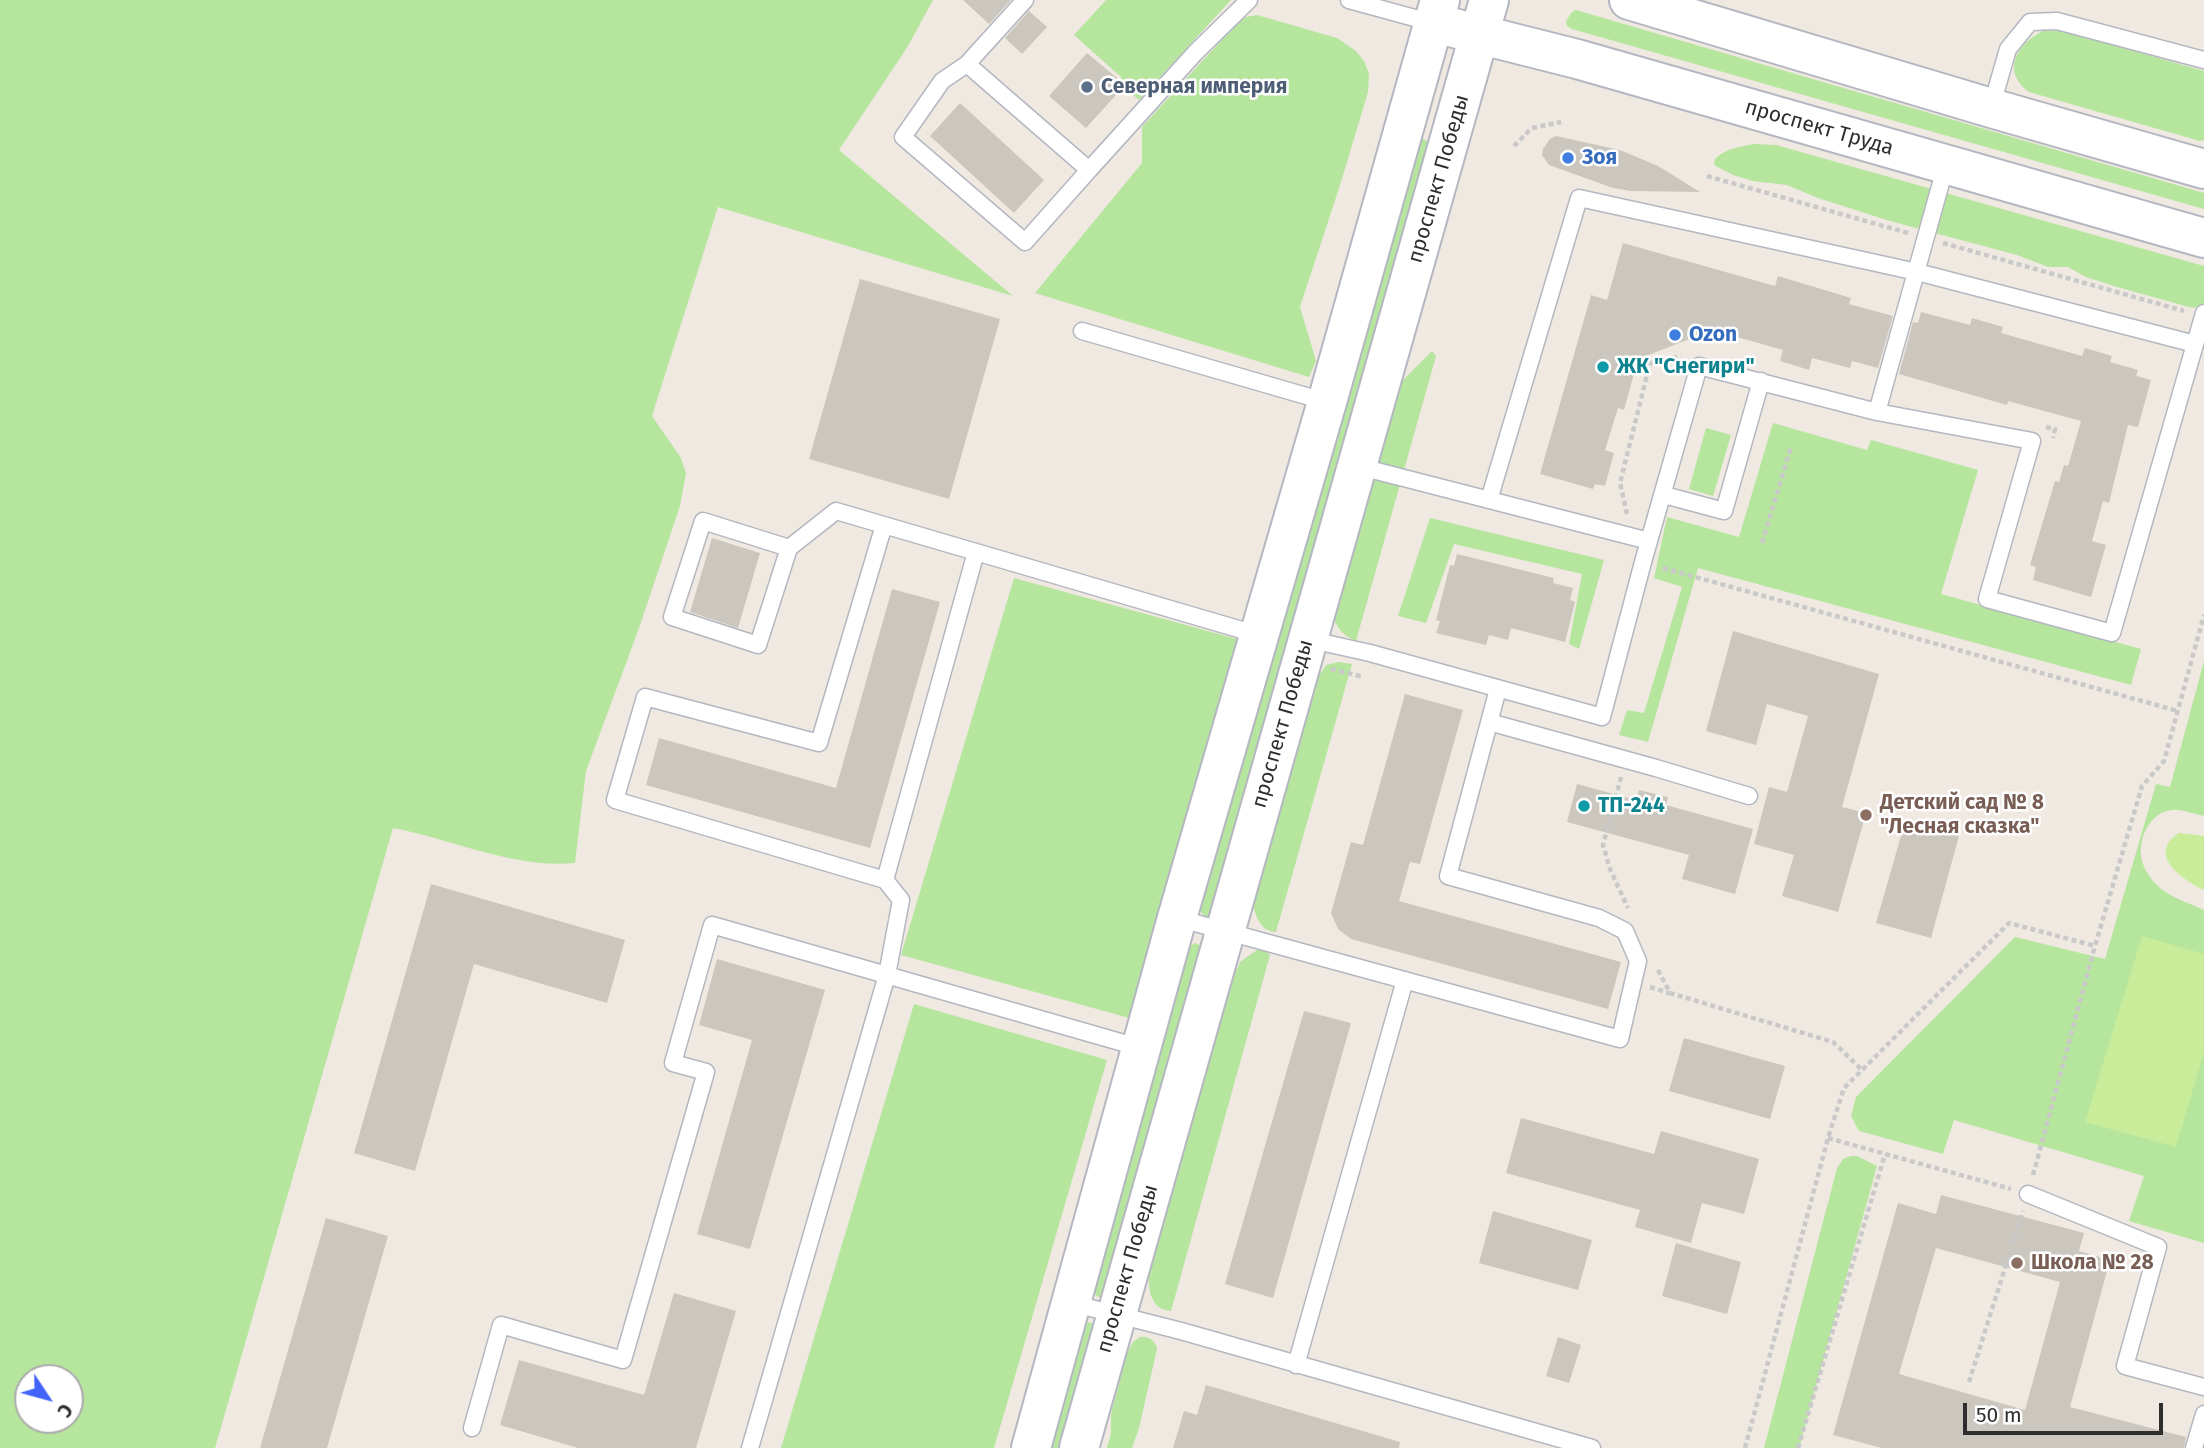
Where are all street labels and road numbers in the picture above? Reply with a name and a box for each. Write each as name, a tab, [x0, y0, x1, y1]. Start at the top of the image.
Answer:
street label: проспект Победы	[1403, 92, 1475, 266]
street label: проспект Труда	[1742, 95, 1896, 161]
street label: проспект Победы	[1247, 637, 1319, 811]
street label: проспект Победы	[1092, 1182, 1164, 1356]

